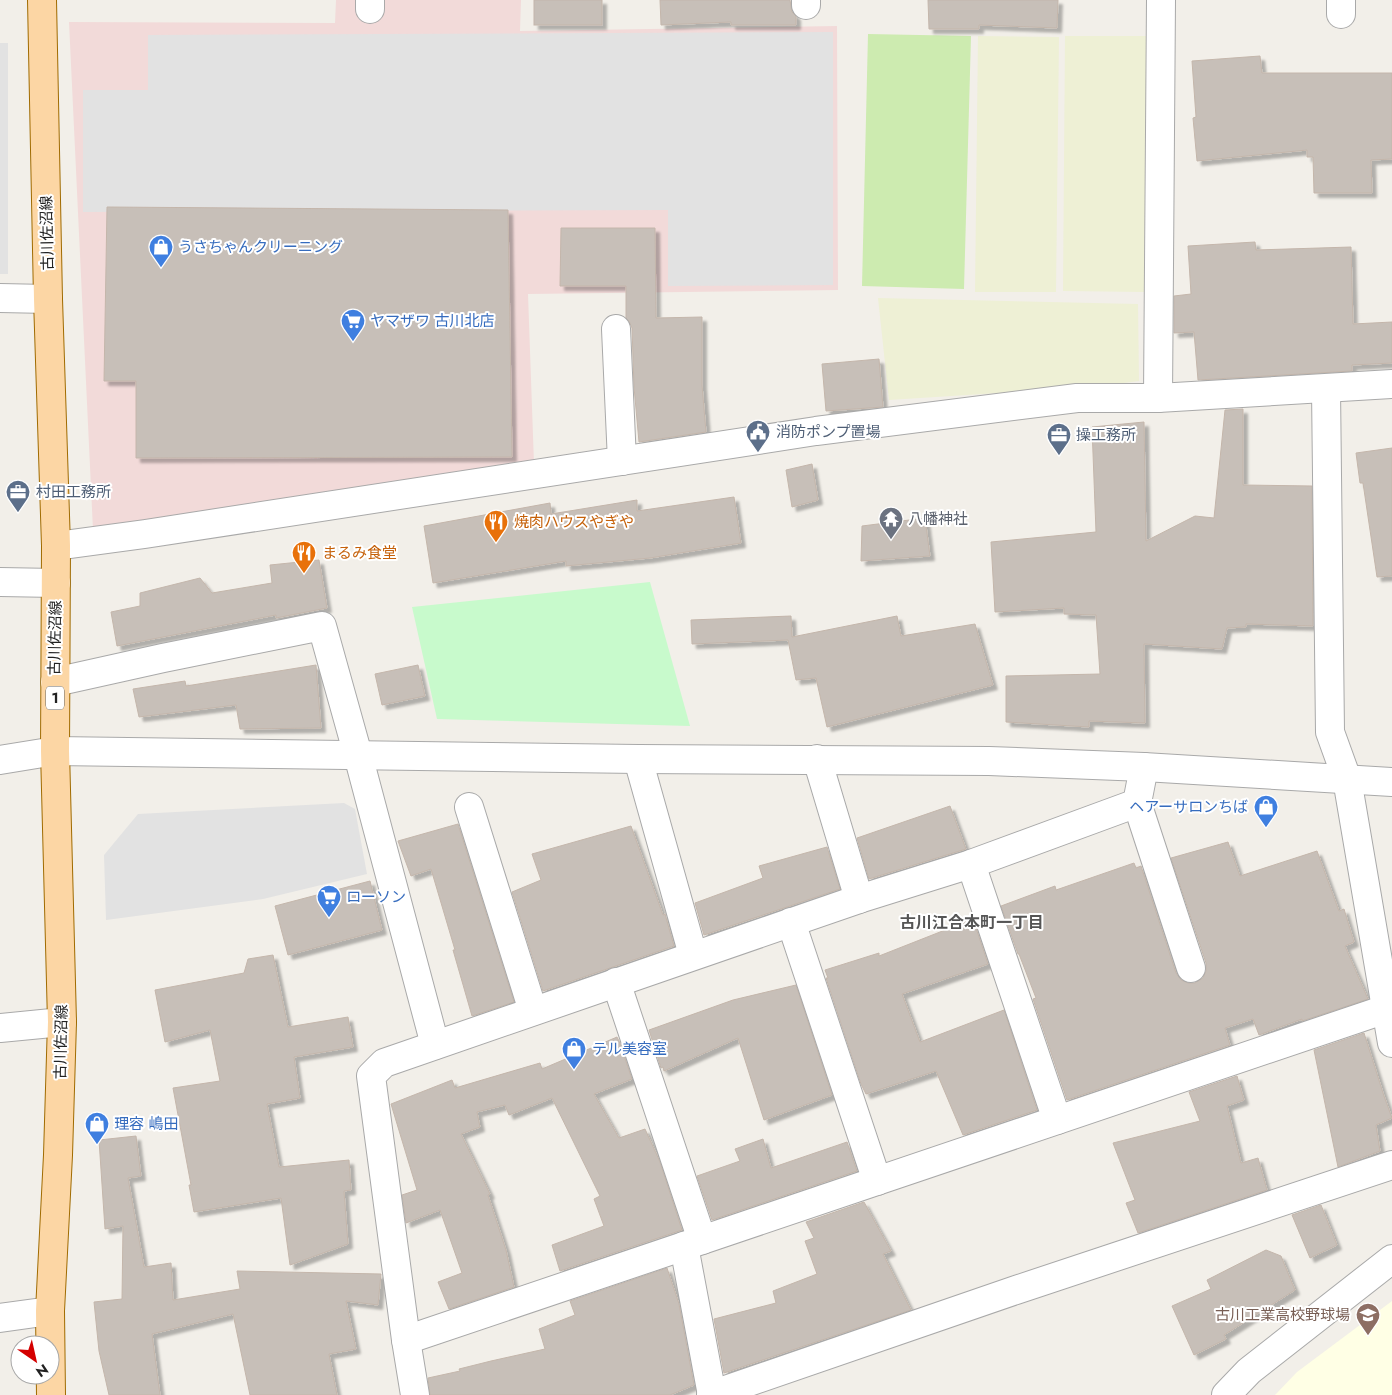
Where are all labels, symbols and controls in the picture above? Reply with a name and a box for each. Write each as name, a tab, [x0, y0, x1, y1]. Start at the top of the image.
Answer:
street label: 古川佐沼線	[35, 195, 59, 271]
shop icon: うさちゃんクリーニング	[148, 234, 174, 268]
place label: うさちゃんクリーニング	[178, 236, 343, 258]
supermarket icon: ヤマザワ 古川北店	[340, 308, 366, 342]
place label: ヤマザワ 古川北店	[370, 310, 495, 332]
public building icon: 消防ポンプ置場	[745, 419, 771, 453]
place label: 消防ポンプ置場	[776, 421, 881, 443]
office icon: 操工務所	[1046, 422, 1072, 456]
place label: 操工務所	[1076, 424, 1136, 446]
office icon: 村田工務所	[5, 479, 31, 513]
place label: 村田工務所	[36, 481, 111, 503]
temple icon: 八幡神社	[878, 506, 904, 540]
place label: 八幡神社	[908, 508, 968, 530]
restaurant icon: 焼肉ハウスやぎや	[483, 509, 509, 543]
place label: 焼肉ハウスやぎや	[514, 511, 634, 533]
restaurant icon: まるみ食堂	[291, 540, 317, 574]
place label: まるみ食堂	[322, 542, 397, 564]
street label: 古川佐沼線	[43, 600, 67, 676]
road number: 1	[46, 686, 64, 710]
shop icon: ヘアーサロンちば	[1253, 794, 1279, 828]
place label: ヘアーサロンちば	[1129, 796, 1248, 818]
supermarket icon: ローソン	[316, 884, 342, 918]
place label: ローソン	[346, 886, 406, 908]
district label: 古川江合本町一丁目	[900, 911, 1044, 934]
street label: 古川佐沼線	[49, 1004, 73, 1080]
shop icon: テル美容室	[561, 1036, 587, 1070]
place label: テル美容室	[592, 1038, 667, 1060]
shop icon: 理容 嶋田	[84, 1111, 110, 1145]
place label: 理容 嶋田	[114, 1113, 179, 1135]
school or university icon: 古川工業高校野球場	[1355, 1302, 1381, 1336]
place label: 古川工業高校野球場	[1215, 1304, 1350, 1326]
north arrow	[10, 1335, 60, 1385]
text: N	[32, 1359, 52, 1382]

